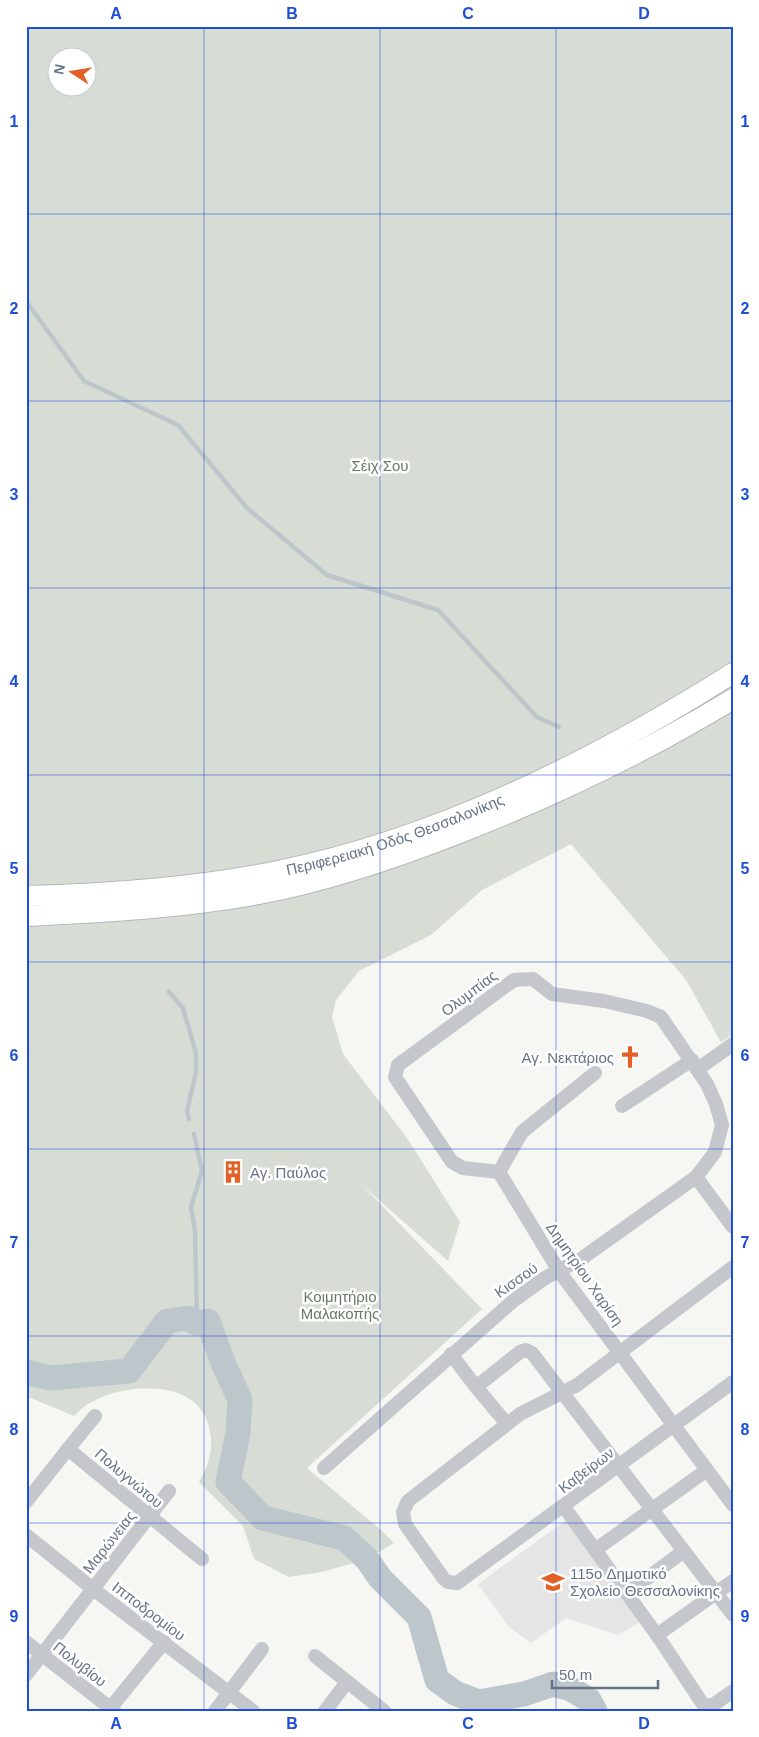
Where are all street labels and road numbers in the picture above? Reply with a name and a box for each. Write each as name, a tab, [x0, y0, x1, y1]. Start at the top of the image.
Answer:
street label: Περιφερειακή Οδός Θεσσαλονίκης	[284, 790, 506, 878]
street label: Ολυμπίας	[438, 967, 500, 1019]
street label: Δημητρίου Χαρίση	[543, 1219, 627, 1329]
street label: Κισσού	[491, 1259, 541, 1301]
street label: Καβείρων	[555, 1444, 617, 1496]
street label: Πολυγνώτου	[92, 1445, 166, 1511]
street label: Μαρώνειας	[79, 1507, 139, 1577]
street label: Ιπποδρομίου	[109, 1578, 189, 1644]
street label: Πολυβίου	[50, 1638, 110, 1690]

